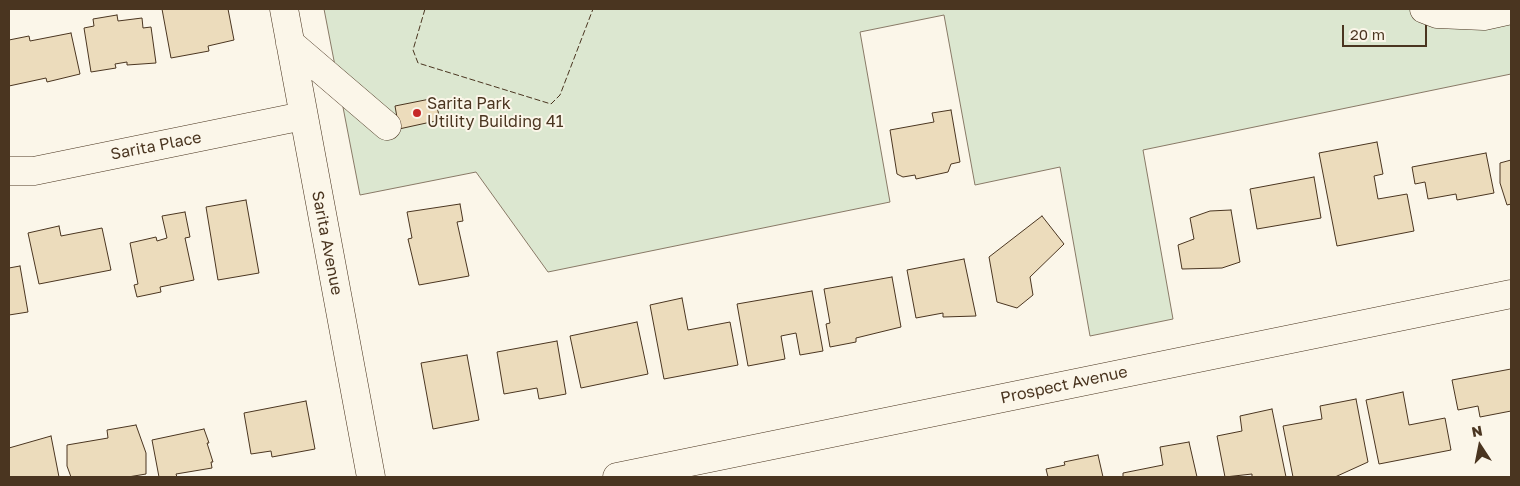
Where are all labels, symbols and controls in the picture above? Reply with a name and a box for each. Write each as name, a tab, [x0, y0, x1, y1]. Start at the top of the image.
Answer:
scale bar	[1345, 15, 1430, 47]
text: 20 m	[1350, 25, 1385, 43]
place label: Sarita Park Utility Building 41	[427, 94, 563, 132]
marker: Sarita Park Utility Building 41	[411, 107, 423, 119]
street label: Sarita Place	[109, 128, 203, 164]
street label: Sarita Avenue	[307, 189, 347, 297]
street label: Prospect Avenue	[999, 362, 1129, 408]
north arrow	[1455, 421, 1505, 471]
text: N	[1470, 421, 1484, 440]

